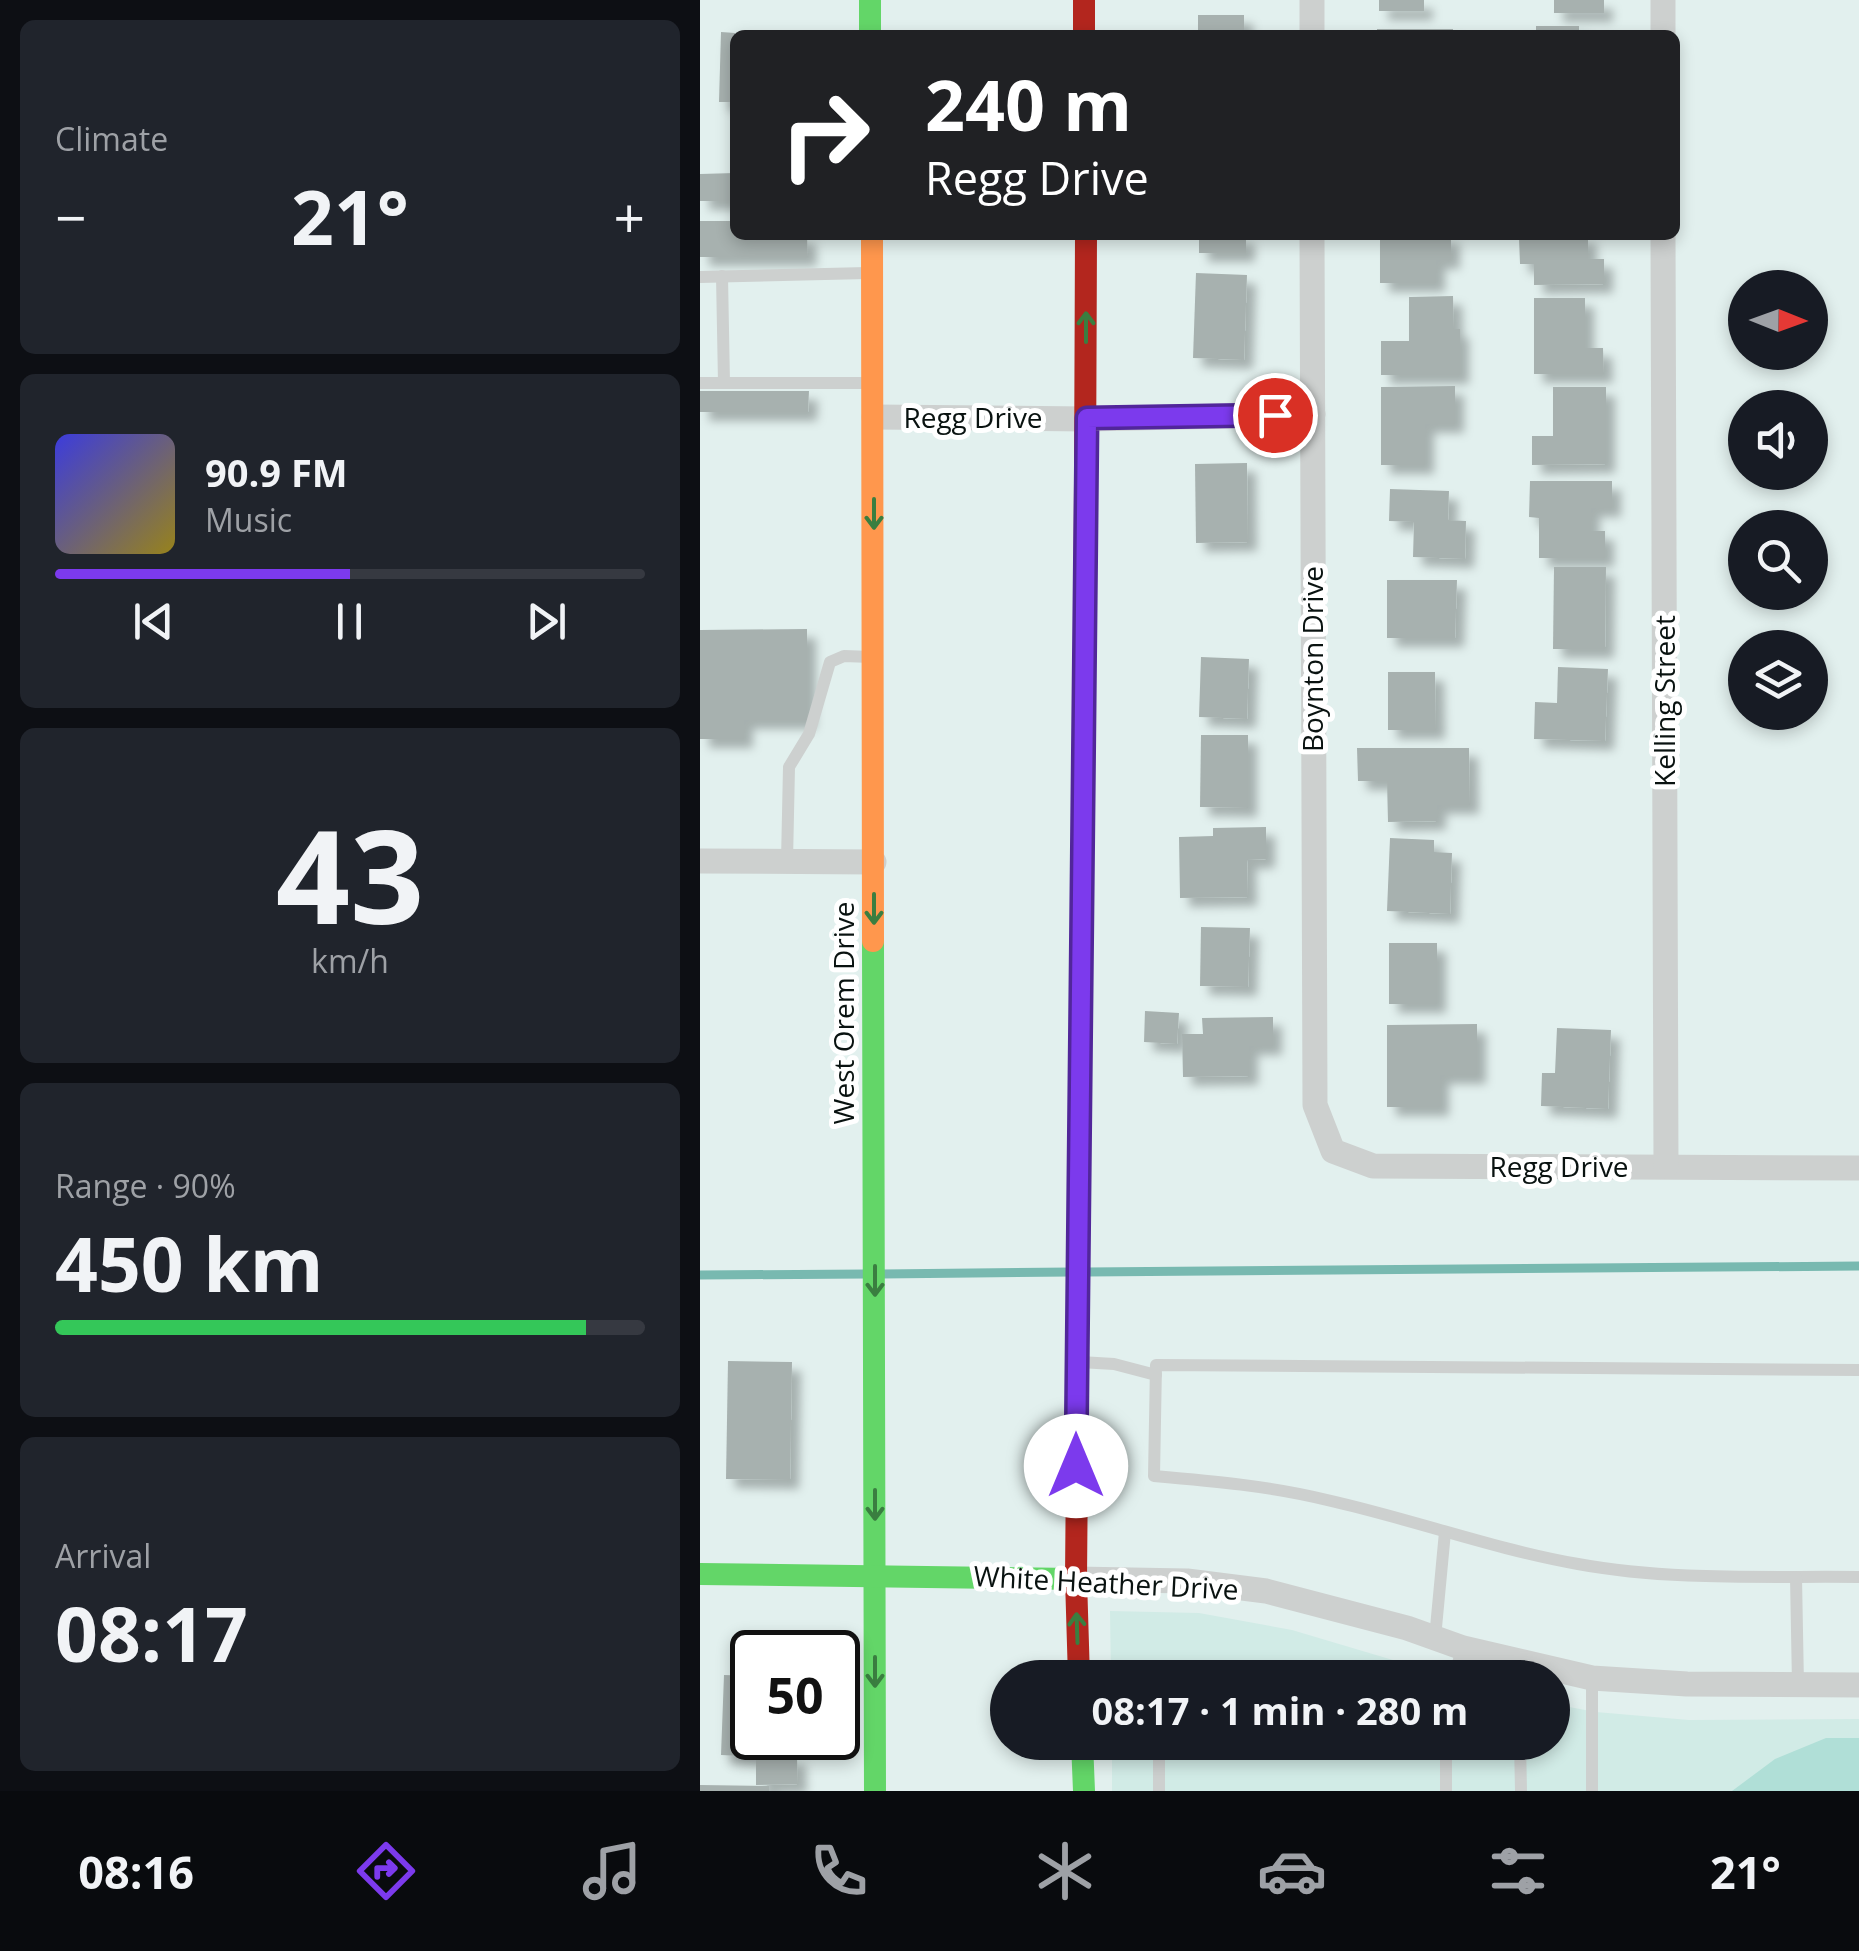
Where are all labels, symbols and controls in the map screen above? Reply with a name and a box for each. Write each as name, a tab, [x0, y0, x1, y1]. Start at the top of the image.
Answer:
text: 240 m	[925, 56, 1132, 152]
icon: right	[760, 70, 890, 200]
text: Climate	[55, 117, 168, 160]
text: Regg Drive	[925, 147, 1149, 208]
text: 21°	[291, 165, 409, 267]
text: −	[55, 179, 86, 254]
text: +	[614, 179, 645, 254]
north arrow	[1728, 270, 1828, 370]
map controls	[1728, 270, 1828, 730]
one-way arrow	[1076, 311, 1096, 344]
pin	[1233, 373, 1318, 458]
icon: arrive	[1248, 388, 1303, 443]
button: sound	[1728, 390, 1828, 490]
street label: Regg Drive	[903, 398, 1043, 436]
text: 90.9 FM	[205, 446, 348, 498]
text: Music	[205, 498, 292, 541]
one-way arrow	[864, 498, 884, 530]
button: search	[1728, 510, 1828, 610]
street label: Boynton Drive	[1293, 566, 1331, 752]
icon: previous	[126, 594, 181, 649]
icon: pause	[322, 594, 377, 649]
icon: next	[519, 594, 574, 649]
street label: Kelling Street	[1645, 615, 1683, 787]
button: layers	[1728, 630, 1828, 730]
text: 43	[276, 785, 424, 962]
one-way arrow	[864, 892, 884, 925]
street label: West Orem Drive	[824, 902, 862, 1124]
text: km/h	[311, 939, 389, 982]
street label: Regg Drive	[1489, 1147, 1629, 1185]
text: Range · 90%	[55, 1164, 236, 1207]
text: 450 km	[55, 1212, 323, 1314]
one-way arrow	[866, 1264, 884, 1296]
position arrow	[1024, 1414, 1128, 1518]
one-way arrow	[866, 1488, 884, 1521]
text: Arrival	[55, 1534, 151, 1577]
street label: White Heather Drive	[973, 1556, 1239, 1608]
text: 08:17	[55, 1582, 248, 1684]
one-way arrow	[1068, 1613, 1087, 1645]
speed limit sign: 50	[730, 1630, 860, 1760]
one-way arrow	[866, 1654, 884, 1687]
text: 08:17 · 1 min · 280 m	[1092, 1684, 1468, 1736]
icon: directions	[351, 1836, 421, 1906]
icon: music	[577, 1836, 647, 1906]
icon: phone	[804, 1836, 874, 1906]
icon: climate	[1030, 1836, 1100, 1906]
icon: car	[1257, 1836, 1327, 1906]
icon: filters	[1483, 1836, 1553, 1906]
text: 08:16	[78, 1841, 194, 1902]
text: 21°	[1710, 1841, 1781, 1902]

